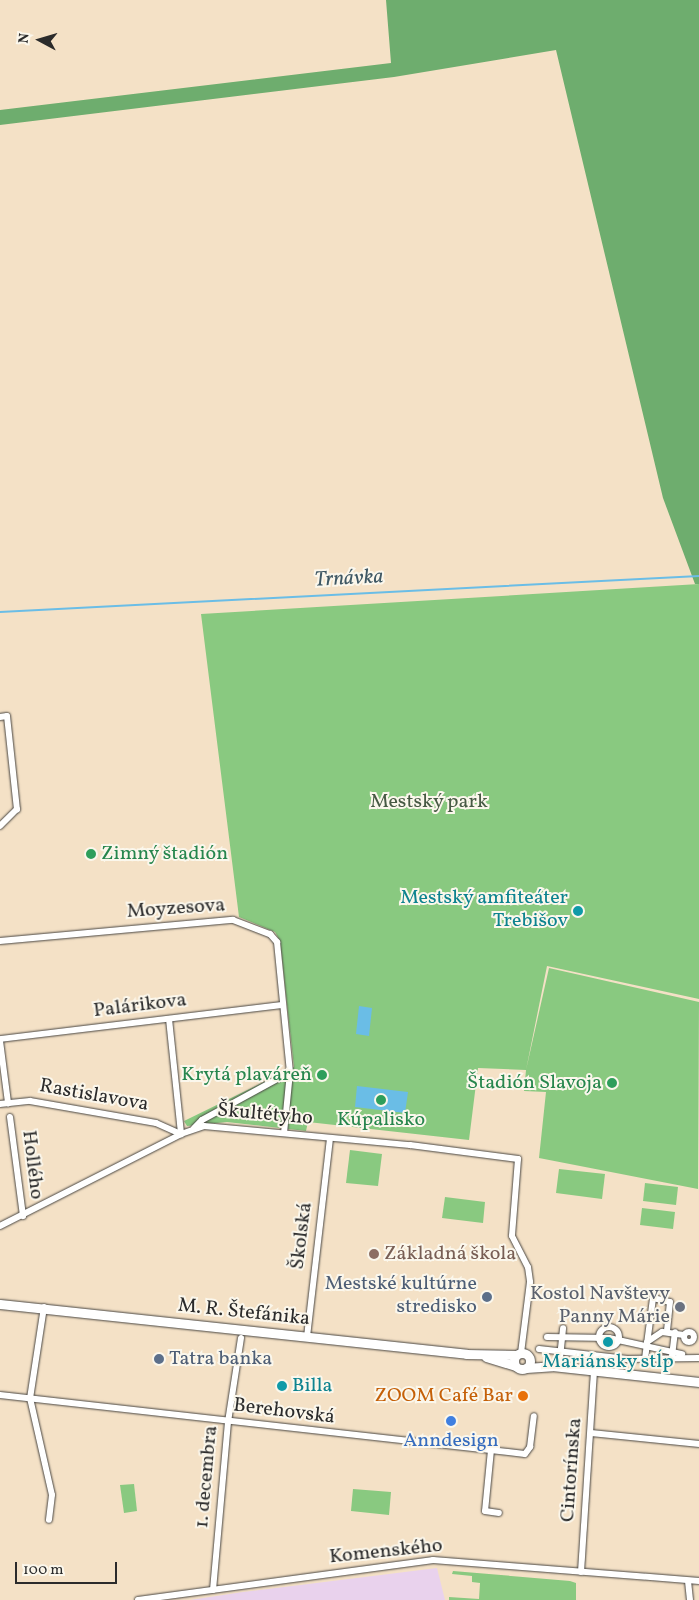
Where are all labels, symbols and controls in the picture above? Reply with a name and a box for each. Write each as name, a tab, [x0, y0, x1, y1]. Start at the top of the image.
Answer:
north arrow	[15, 15, 65, 65]
text: N	[15, 32, 35, 44]
water label: Trnávka	[314, 565, 384, 593]
park label: Mestský park	[370, 790, 488, 814]
place label: Zimný štadión	[101, 842, 229, 866]
marker: Zimný štadión	[85, 848, 97, 860]
place label: Mestský amfiteáter Trebišov	[400, 887, 568, 934]
street label: Moyzesova	[126, 894, 226, 924]
marker: Mestský amfiteáter Trebišov	[572, 905, 584, 917]
street label: Palárikova	[92, 988, 188, 1024]
place label: Krytá plaváreň	[181, 1063, 312, 1087]
marker: Krytá plaváreň	[316, 1069, 328, 1081]
place label: Štadión Slavoja	[467, 1071, 602, 1095]
street label: Rastislavova	[38, 1075, 150, 1117]
marker: Štadión Slavoja	[606, 1077, 618, 1089]
marker: Kúpalisko	[375, 1094, 387, 1106]
street label: Škultétyho	[216, 1099, 314, 1131]
place label: Kúpalisko	[337, 1108, 425, 1132]
street label: Hollého	[16, 1129, 48, 1201]
street label: Školská	[286, 1201, 318, 1271]
place label: Základná škola	[384, 1242, 516, 1266]
marker: Základná škola	[368, 1248, 380, 1260]
place label: Mestské kultúrne stredisko	[325, 1273, 477, 1320]
place label: Kostol Navštevy Panny Márie	[530, 1283, 670, 1330]
marker: Mestské kultúrne stredisko	[481, 1291, 493, 1303]
street label: M. R. Štefánika	[177, 1294, 311, 1332]
marker: Kostol Navštevy Panny Márie	[674, 1301, 686, 1313]
marker: Mariánsky stĺp	[602, 1336, 614, 1348]
place label: Tatra banka	[169, 1347, 272, 1371]
place label: Mariánsky stĺp	[542, 1350, 674, 1374]
marker: Tatra banka	[153, 1353, 165, 1365]
place label: Billa	[292, 1374, 332, 1398]
marker: Billa	[276, 1380, 288, 1392]
place label: ZOOM Café Bar	[374, 1384, 513, 1408]
marker: ZOOM Café Bar	[517, 1390, 529, 1402]
street label: Berehovská	[232, 1394, 336, 1430]
marker: Anndesign	[445, 1415, 457, 1427]
street label: Cintorínska	[556, 1417, 588, 1523]
street label: 1. decembra	[191, 1425, 223, 1529]
place label: Anndesign	[403, 1429, 499, 1453]
street label: Komenského	[328, 1534, 444, 1570]
scale bar	[18, 1552, 120, 1584]
text: 100 m	[23, 1560, 63, 1581]

